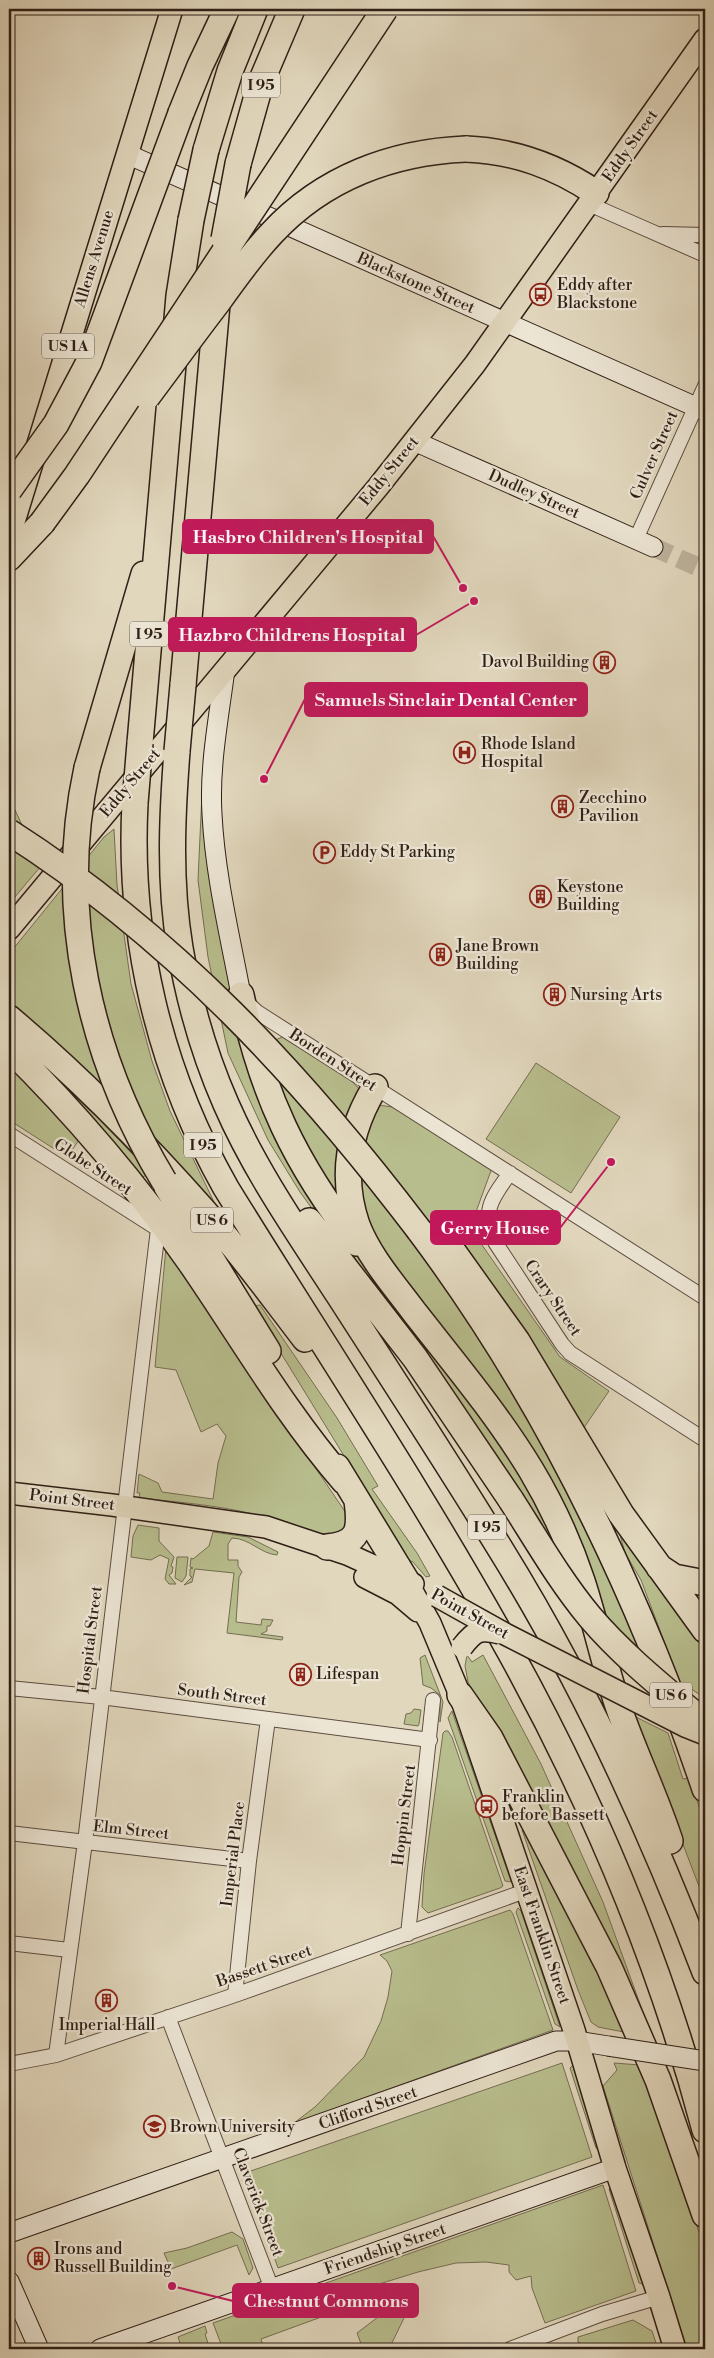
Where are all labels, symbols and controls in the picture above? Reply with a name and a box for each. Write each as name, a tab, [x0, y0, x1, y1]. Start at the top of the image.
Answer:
road number: I 95	[242, 72, 280, 98]
street label: Eddy Street	[598, 106, 662, 186]
street label: Allens Avenue	[69, 208, 118, 311]
street label: Blackstone Street	[353, 248, 478, 318]
place label: Eddy after Blackstone	[556, 275, 637, 313]
bus stop icon: Eddy after Blackstone	[529, 282, 553, 306]
road number: US 1A	[42, 334, 94, 358]
street label: Culver Street	[626, 407, 682, 502]
street label: Eddy Street	[355, 432, 423, 510]
street label: Dudley Street	[485, 465, 583, 523]
callout: Hasbro Children's Hospital	[183, 520, 433, 553]
text: Hasbro Children's Hospital	[193, 526, 423, 549]
callout: Hazbro Childrens Hospital	[169, 618, 416, 651]
road number: I 95	[130, 622, 168, 646]
text: Hazbro Childrens Hospital	[178, 624, 406, 647]
building icon: Davol Building	[593, 650, 617, 674]
place label: Davol Building	[481, 652, 590, 672]
callout: Samuels Sinclair Dental Center	[305, 683, 587, 716]
text: Samuels Sinclair Dental Center	[315, 689, 577, 712]
place label: Rhode Island Hospital	[481, 734, 576, 772]
hospital icon: Rhode Island Hospital	[453, 741, 477, 765]
street label: Eddy Street	[95, 744, 165, 822]
place label: Zecchino Pavilion	[579, 788, 647, 826]
building icon: Zecchino Pavilion	[551, 795, 575, 819]
parking icon: Eddy St Parking	[312, 840, 336, 864]
place label: Eddy St Parking	[340, 842, 456, 862]
place label: Keystone Building	[556, 877, 624, 915]
building icon: Keystone Building	[529, 884, 553, 908]
place label: Jane Brown Building	[455, 936, 539, 974]
building icon: Jane Brown Building	[428, 943, 452, 967]
building icon: Nursing Arts	[542, 983, 566, 1007]
place label: Nursing Arts	[570, 985, 662, 1005]
street label: Borden Street	[285, 1024, 381, 1096]
road number: I 95	[184, 1132, 222, 1158]
street label: Globe Street	[50, 1134, 136, 1200]
road number: US 6	[191, 1208, 233, 1232]
callout: Gerry House	[431, 1211, 560, 1244]
text: Gerry House	[441, 1217, 550, 1240]
street label: Crary Street	[520, 1256, 586, 1340]
street label: Point Street	[28, 1485, 116, 1515]
road number: I 95	[468, 1514, 506, 1540]
street label: Point Street	[428, 1584, 513, 1644]
street label: Hospital Street	[73, 1585, 107, 1695]
building icon: Lifespan	[288, 1662, 312, 1686]
place label: Lifespan	[316, 1664, 380, 1684]
street label: South Street	[176, 1680, 268, 1710]
road number: US 6	[650, 1682, 692, 1708]
street label: Hoppin Street	[388, 1763, 420, 1867]
place label: Franklin before Bassett	[502, 1787, 605, 1825]
bus stop icon: Franklin before Bassett	[474, 1794, 498, 1818]
street label: Imperial Place	[217, 1800, 249, 1908]
street label: Elm Street	[92, 1816, 170, 1844]
street label: East Franklin Street	[509, 1863, 575, 2007]
street label: Bassett Street	[213, 1940, 315, 1992]
building icon: Imperial Hall	[95, 1989, 119, 2013]
place label: Imperial Hall	[59, 2015, 155, 2035]
street label: Clifford Street	[316, 2082, 420, 2134]
school or university icon: Brown University	[142, 2115, 166, 2139]
place label: Brown University	[169, 2117, 295, 2137]
street label: Claverick Street	[228, 2145, 288, 2260]
street label: Friendship Street	[322, 2219, 449, 2279]
place label: Irons and Russell Building	[54, 2239, 172, 2277]
building icon: Irons and Russell Building	[26, 2246, 50, 2270]
callout: Chestnut Commons	[233, 2284, 418, 2317]
text: Chestnut Commons	[244, 2290, 409, 2313]

